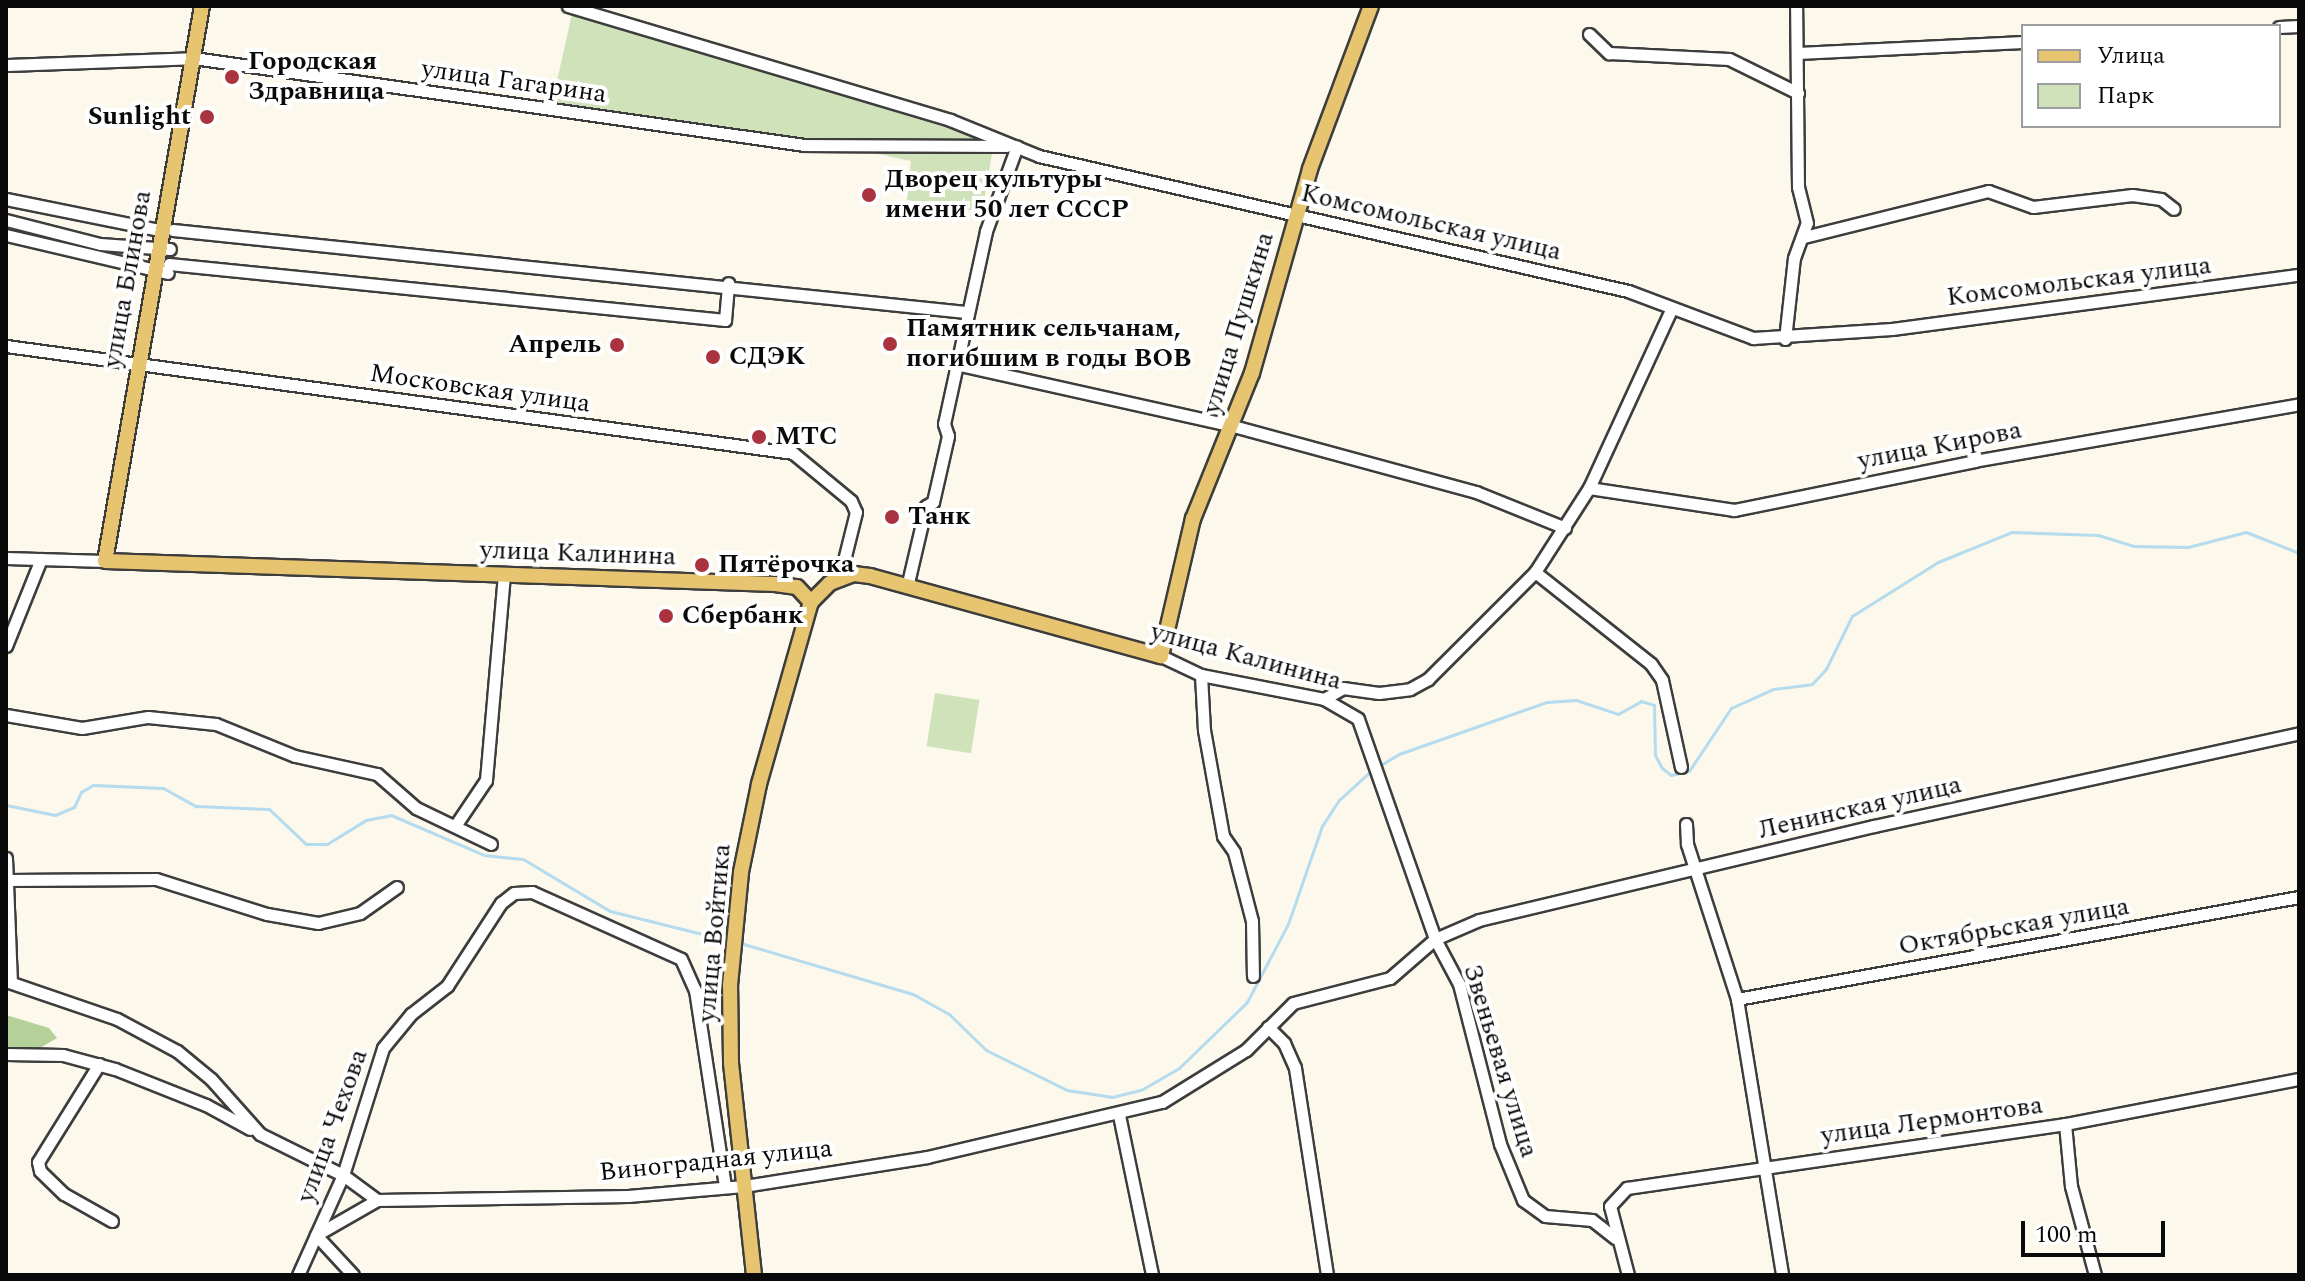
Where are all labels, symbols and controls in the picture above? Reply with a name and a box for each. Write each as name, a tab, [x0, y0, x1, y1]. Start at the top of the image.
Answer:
legend	[2021, 24, 2281, 128]
text: Улица	[2097, 38, 2165, 74]
place label: Городская Здравница	[248, 46, 384, 108]
street label: улица Гагарина	[420, 54, 608, 110]
marker: Городская Здравница	[223, 68, 241, 86]
text: Парк	[2097, 78, 2154, 114]
place label: Sunlight	[88, 101, 191, 133]
marker: Sunlight	[198, 108, 216, 126]
place label: Дворец культуры имени 50 лет СССР	[885, 164, 1129, 226]
street label: Комсомольская улица	[1298, 178, 1564, 268]
marker: Дворец культуры имени 50 лет СССР	[860, 186, 878, 204]
street label: улица Блинова	[97, 188, 159, 370]
street label: улица Пушкина	[1197, 228, 1281, 418]
street label: Комсомольская улица	[1945, 250, 2213, 314]
place label: Памятник сельчанам, погибшим в годы ВОВ	[906, 313, 1191, 374]
place label: Апрель	[508, 329, 601, 361]
marker: Памятник сельчанам, погибшим в годы ВОВ	[881, 335, 899, 353]
marker: Апрель	[608, 336, 626, 354]
place label: СДЭК	[729, 341, 805, 373]
marker: СДЭК	[704, 348, 722, 366]
street label: Московская улица	[368, 358, 592, 420]
street label: улица Кирова	[1855, 415, 2025, 477]
place label: МТС	[775, 421, 837, 453]
marker: МТС	[750, 428, 768, 446]
place label: Танк	[908, 501, 971, 533]
marker: Танк	[883, 508, 901, 526]
street label: улица Калинина	[479, 535, 677, 573]
place label: Пятёрочка	[718, 549, 854, 581]
marker: Пятёрочка	[693, 556, 711, 574]
place label: Сбербанк	[682, 600, 803, 632]
marker: Сбербанк	[657, 607, 675, 625]
street label: улица Калинина	[1147, 617, 1345, 697]
street label: Ленинская улица	[1755, 769, 1965, 847]
street label: улица Войтика	[692, 843, 738, 1023]
street label: Октябрьская улица	[1896, 891, 2132, 963]
street label: Звеньевая улица	[1456, 961, 1544, 1161]
street label: улица Чехова	[291, 1045, 375, 1207]
street label: улица Лермонтова	[1819, 1090, 2045, 1152]
street label: Виноградная улица	[598, 1133, 834, 1189]
scale bar	[2025, 1205, 2169, 1255]
text: 100 m	[2035, 1217, 2098, 1253]

